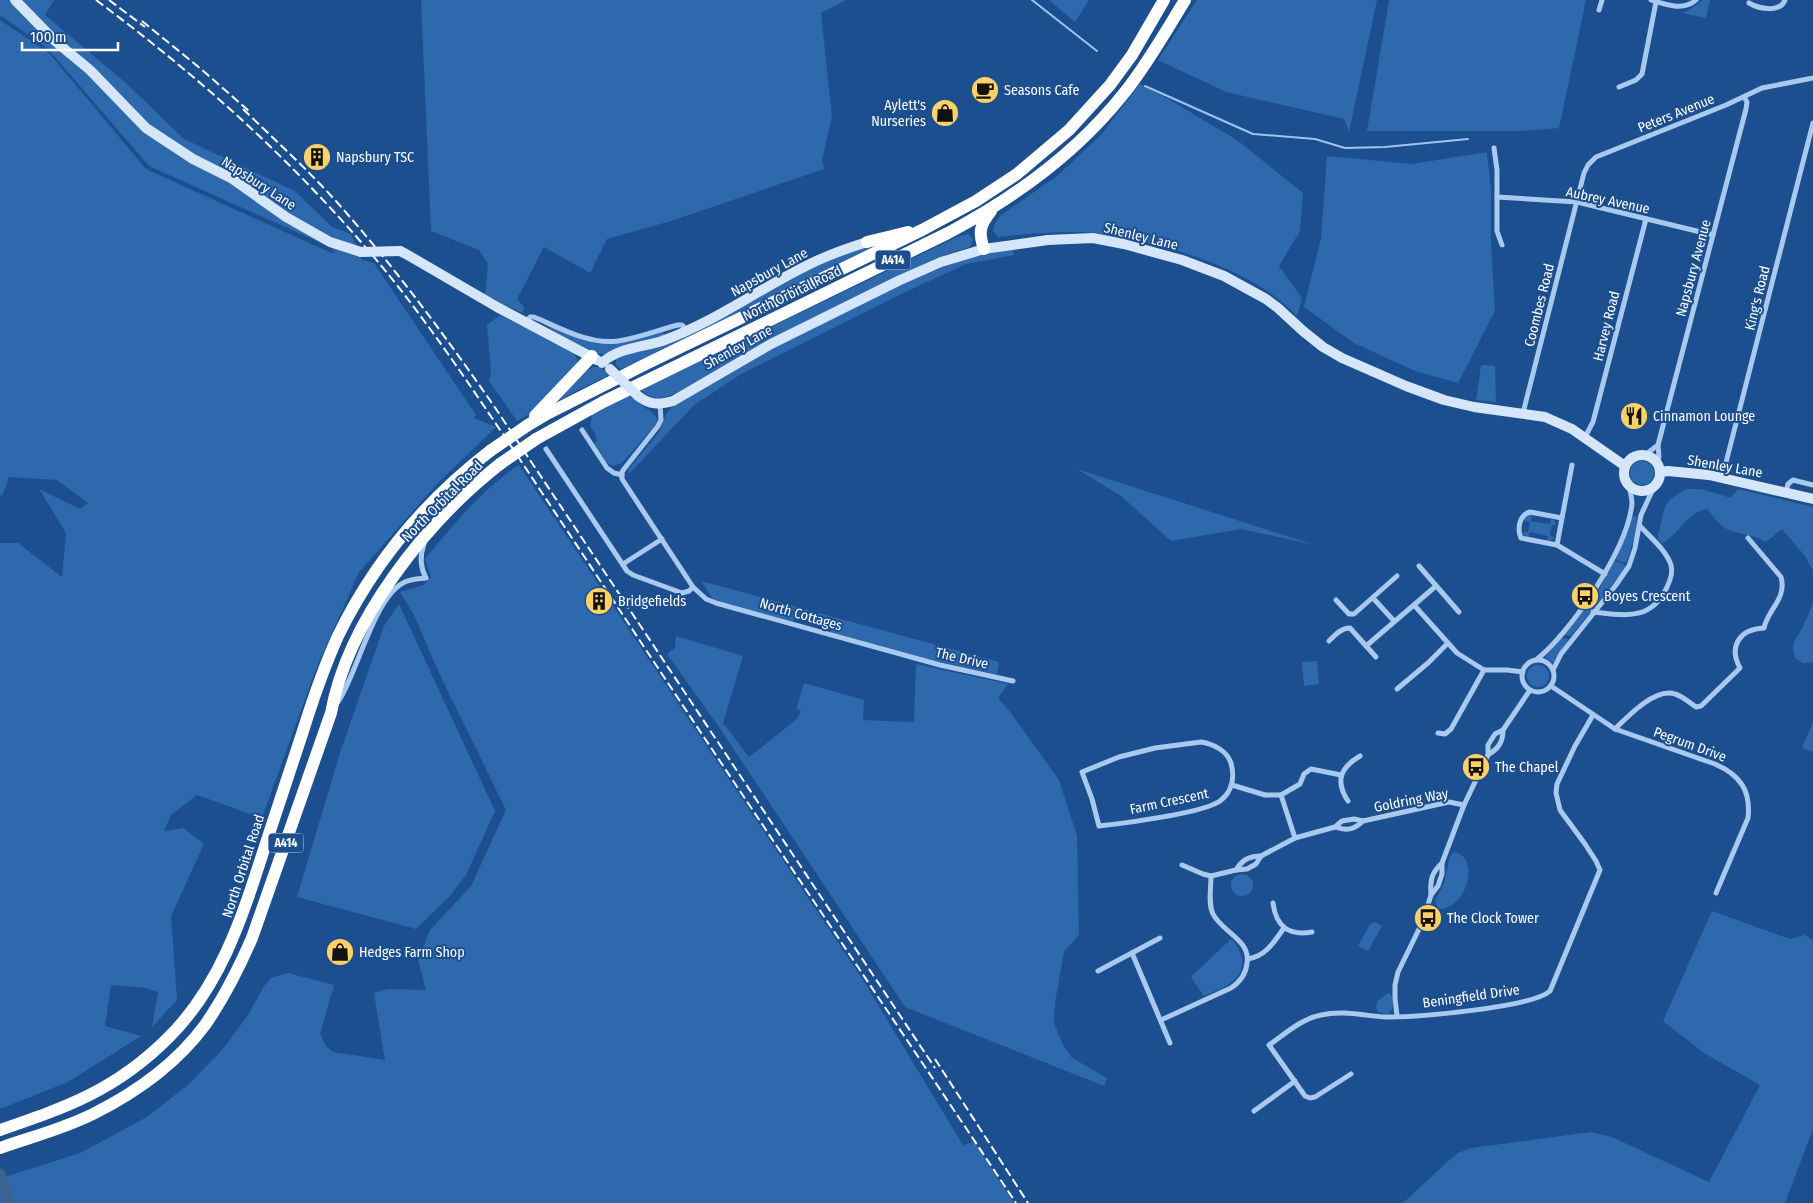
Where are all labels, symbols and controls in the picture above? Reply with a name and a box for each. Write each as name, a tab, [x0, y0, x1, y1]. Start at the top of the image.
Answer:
scale bar	[22, 20, 119, 52]
text: 100 m	[30, 28, 67, 46]
cafe icon: Seasons Cafe	[970, 75, 1000, 105]
place label: Seasons Cafe	[1004, 82, 1079, 99]
street label: Peters Avenue	[1635, 90, 1717, 137]
place label: Aylett's Nurseries	[871, 97, 926, 130]
shop icon: Aylett's Nurseries	[930, 98, 960, 128]
building icon: Napsbury TSC	[302, 142, 332, 172]
place label: Napsbury TSC	[336, 149, 414, 166]
street label: Napsbury Lane	[218, 153, 299, 214]
street label: Aubrey Avenue	[1565, 183, 1651, 218]
street label: Napsbury Avenue	[1672, 218, 1715, 319]
street label: Shenley Lane	[1102, 219, 1180, 254]
street label: Napsbury Lane	[728, 244, 811, 301]
road number: A414	[876, 250, 910, 270]
street label: North Orbital Road	[740, 262, 844, 325]
street label: Coombes Road	[1521, 262, 1558, 348]
street label: King's Road	[1741, 264, 1774, 332]
street label: Harvey Road	[1590, 289, 1623, 363]
street label: Shenley Lane	[701, 322, 776, 373]
restaurant icon: Cinnamon Lounge	[1619, 401, 1649, 431]
place label: Cinnamon Lounge	[1653, 408, 1755, 425]
street label: Shenley Lane	[1686, 452, 1764, 481]
street label: North Orbital Road	[398, 457, 486, 545]
bus stop icon: Boyes Crescent	[1570, 581, 1600, 611]
building icon: Bridgefields	[584, 586, 614, 616]
place label: Boyes Crescent	[1604, 588, 1691, 605]
place label: Bridgefields	[618, 593, 686, 610]
street label: North Cottages	[758, 595, 844, 634]
street label: The Drive	[934, 644, 990, 673]
street label: Pegrum Drive	[1651, 723, 1729, 766]
bus stop icon: The Chapel	[1461, 752, 1491, 782]
place label: The Chapel	[1495, 759, 1559, 776]
street label: Farm Crescent	[1128, 785, 1210, 818]
street label: Goldring Way	[1373, 785, 1450, 816]
street label: North Orbital Road	[219, 812, 268, 920]
road number: A414	[268, 834, 304, 852]
bus stop icon: The Clock Tower	[1413, 903, 1443, 933]
place label: The Clock Tower	[1447, 910, 1539, 927]
shop icon: Hedges Farm Shop	[325, 937, 355, 967]
place label: Hedges Farm Shop	[359, 944, 465, 961]
street label: Beningfield Drive	[1421, 981, 1521, 1012]

